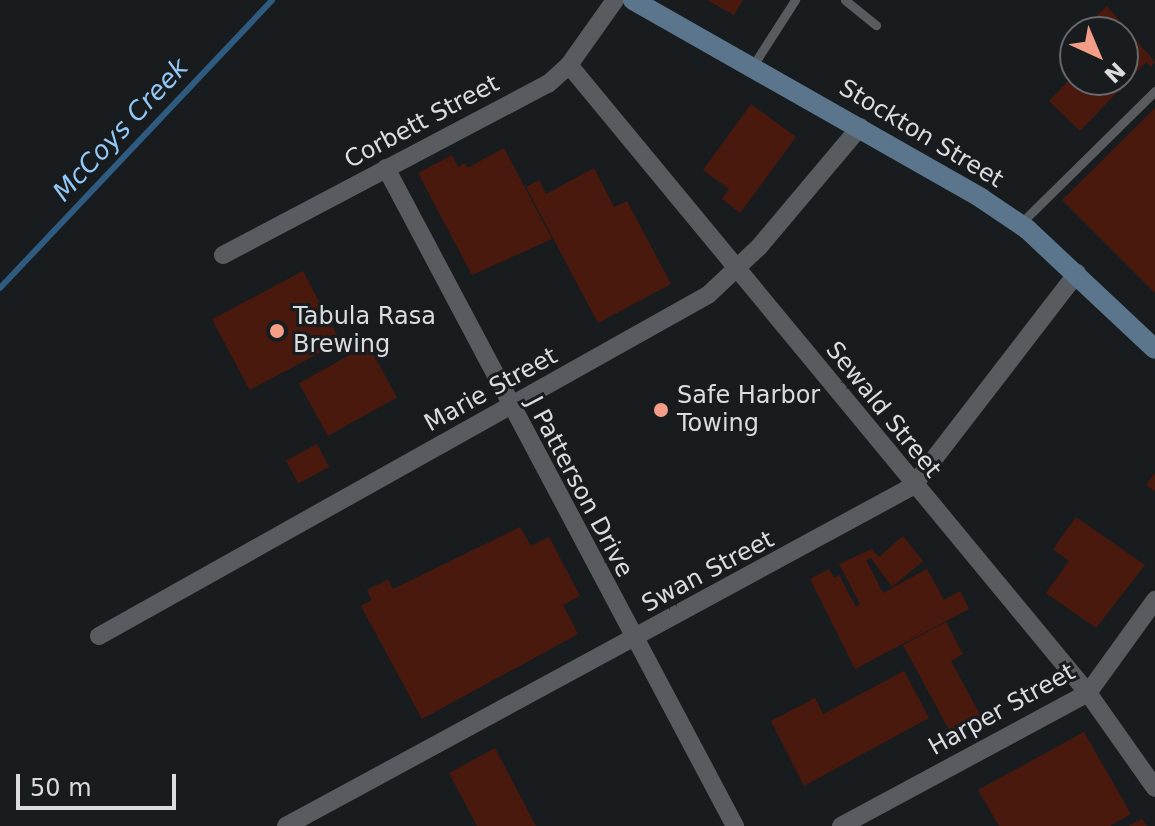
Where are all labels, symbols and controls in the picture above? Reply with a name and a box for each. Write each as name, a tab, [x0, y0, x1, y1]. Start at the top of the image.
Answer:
north arrow	[1059, 16, 1139, 96]
water label: McCoys Creek	[47, 52, 195, 208]
text: N	[1099, 57, 1130, 88]
street label: Corbett Street	[340, 69, 504, 175]
street label: Stockton Street	[834, 74, 1008, 194]
place label: Tabula Rasa Brewing	[293, 303, 436, 359]
marker: Tabula Rasa Brewing	[268, 322, 286, 340]
street label: Sewald Street	[819, 336, 947, 484]
street label: Marie Street	[420, 342, 562, 438]
place label: Safe Harbor Towing	[677, 382, 820, 438]
street label: J Patterson Drive	[519, 392, 639, 582]
marker: Safe Harbor Towing	[652, 401, 670, 419]
street label: Swan Street	[637, 525, 779, 619]
street label: Harper Street	[924, 658, 1080, 762]
scale bar	[20, 758, 180, 808]
text: 50 m	[30, 774, 92, 802]

